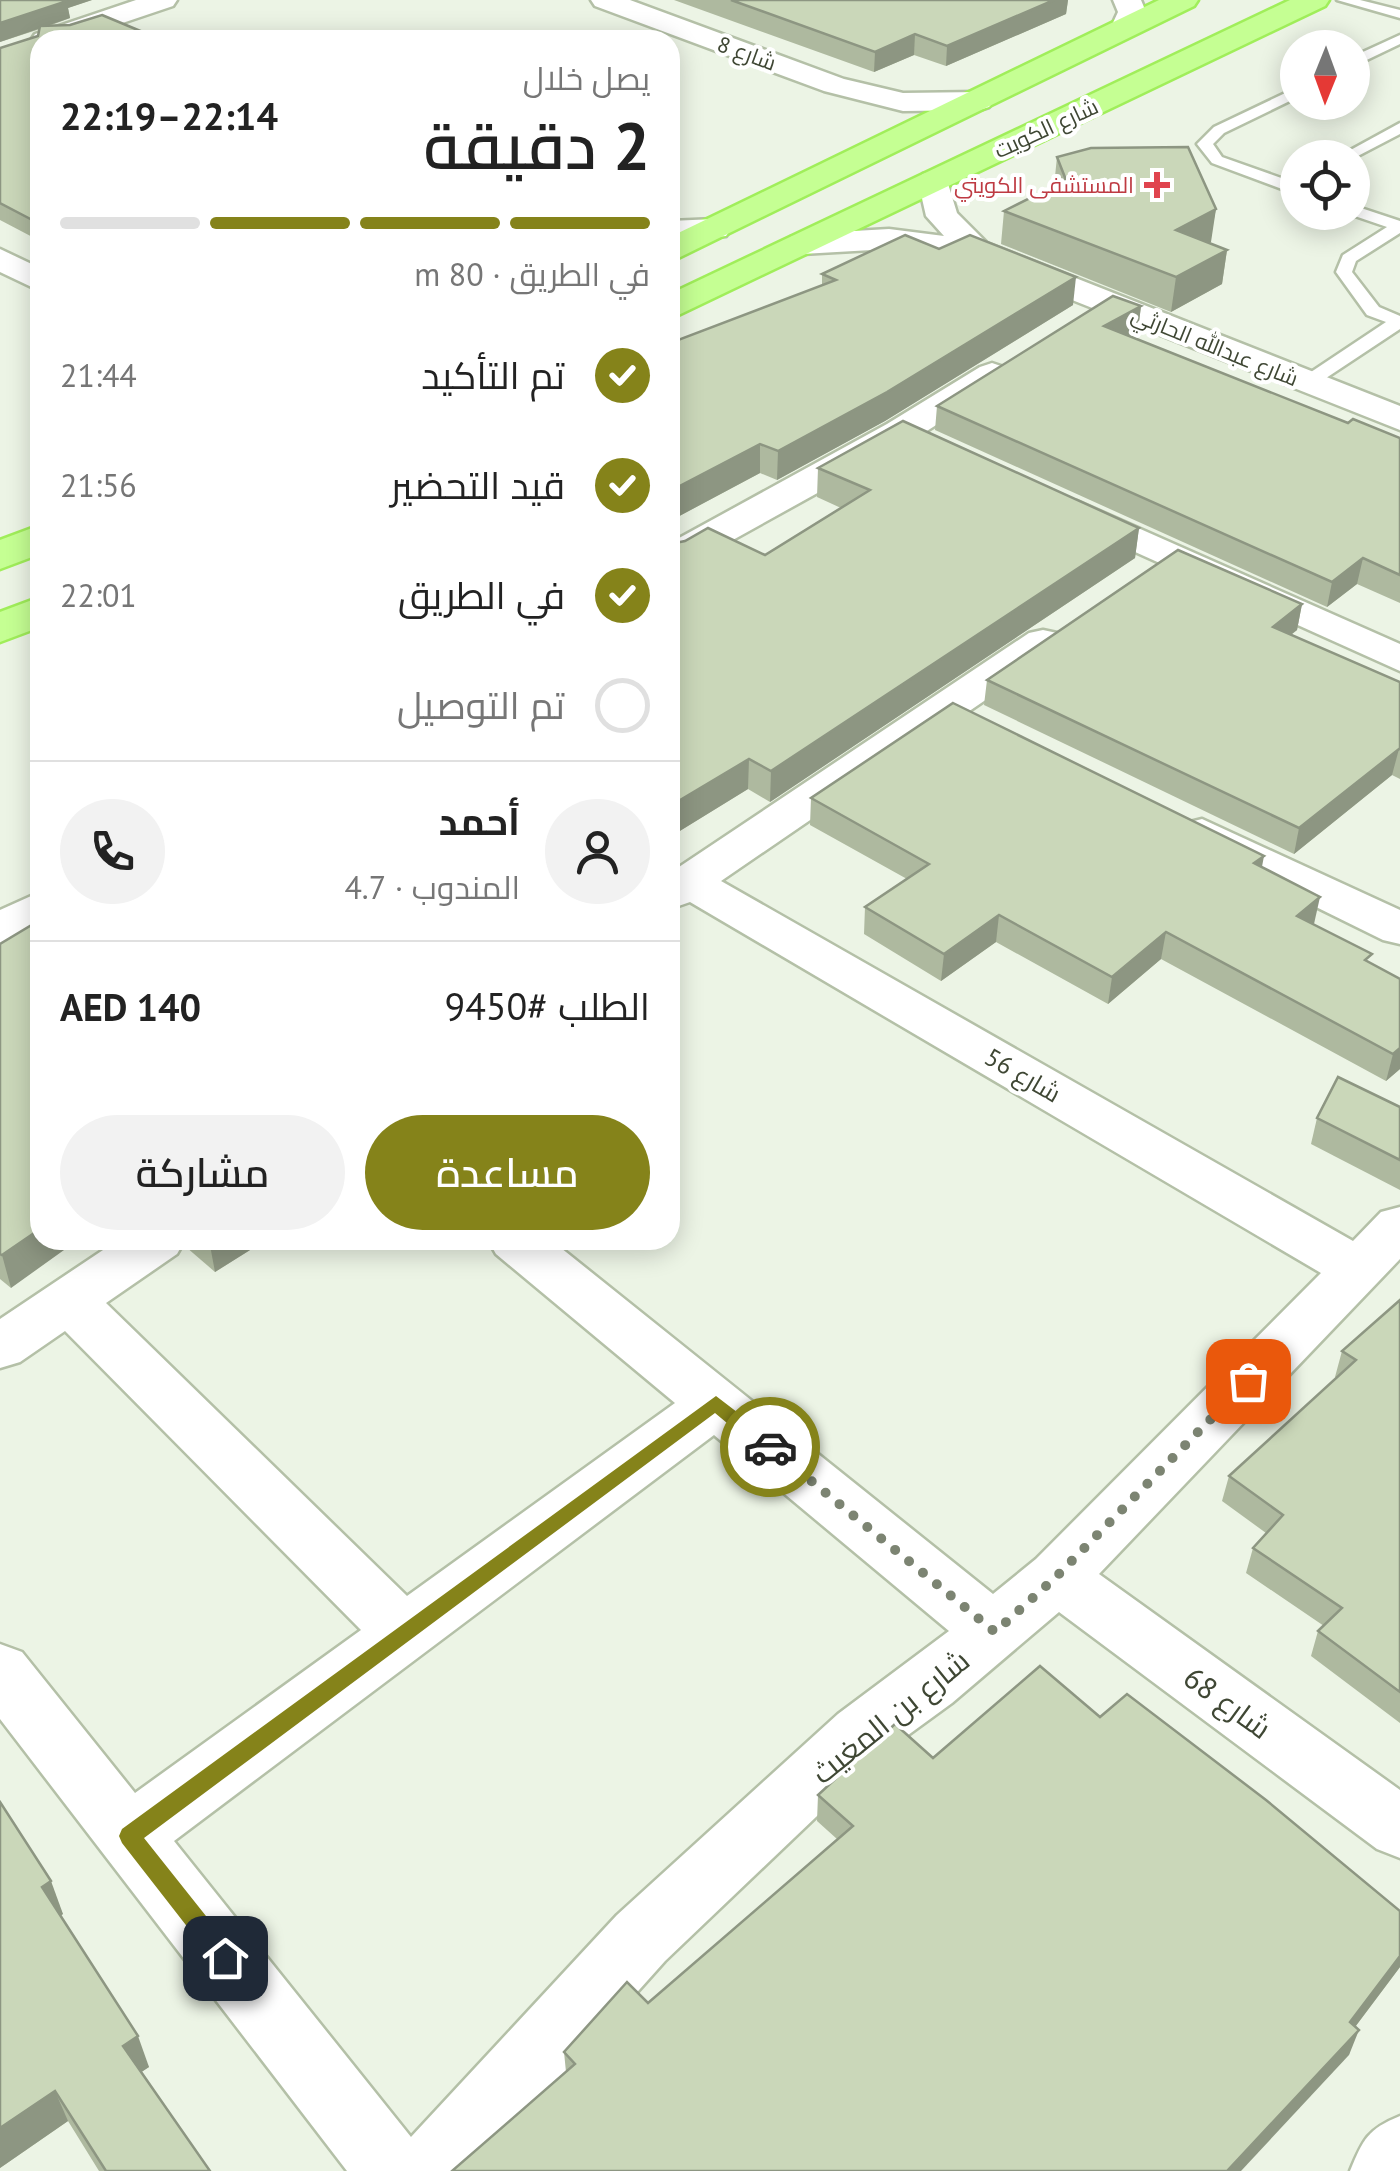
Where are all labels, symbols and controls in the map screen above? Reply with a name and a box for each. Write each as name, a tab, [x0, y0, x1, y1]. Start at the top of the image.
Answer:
street label: شارع 8	[713, 29, 780, 77]
north arrow	[1280, 30, 1370, 120]
map controls	[1280, 30, 1370, 230]
text: يصل خلال	[523, 57, 650, 99]
text: 22:14–22:19	[60, 91, 278, 140]
street label: شارع الكويت	[990, 92, 1103, 165]
text: 2 دقيقة	[424, 103, 650, 187]
button: locate	[1280, 140, 1370, 230]
place label: المستشفى الكويتي	[954, 171, 1134, 202]
marker: المستشفى الكويتي	[1144, 172, 1170, 198]
text: في الطريق · 80 m	[414, 253, 650, 295]
street label: شارع عبدالله الحارثي	[1126, 300, 1303, 395]
icon: check	[595, 348, 650, 403]
text: تم التأكيد	[421, 350, 565, 399]
text: 21:44	[60, 354, 137, 396]
icon: check	[595, 458, 650, 513]
text: قيد التحضير	[391, 460, 565, 509]
text: 21:56	[60, 464, 137, 506]
icon: check	[595, 568, 650, 623]
text: في الطريق	[398, 570, 565, 619]
text: 22:01	[60, 574, 137, 616]
text: تم التوصيل	[397, 680, 565, 729]
text: أحمد	[439, 796, 520, 845]
button: phone	[60, 799, 165, 904]
button: person	[545, 799, 650, 904]
text: المندوب · 4.7	[344, 866, 520, 908]
text: الطلب #9450	[444, 981, 650, 1030]
text: AED 140	[60, 982, 201, 1031]
street label: شارع 56	[979, 1041, 1067, 1110]
button: مشاركة	[60, 1115, 345, 1230]
button: مساعدة	[365, 1115, 650, 1230]
pin	[1206, 1339, 1291, 1424]
icon: bag	[1221, 1354, 1276, 1409]
courier	[720, 1397, 820, 1497]
icon: car	[743, 1420, 798, 1475]
street label: شارع بن المغيث	[803, 1640, 978, 1793]
street label: شارع 68	[1175, 1657, 1279, 1748]
pin	[183, 1916, 268, 2001]
icon: home	[198, 1931, 253, 1986]

